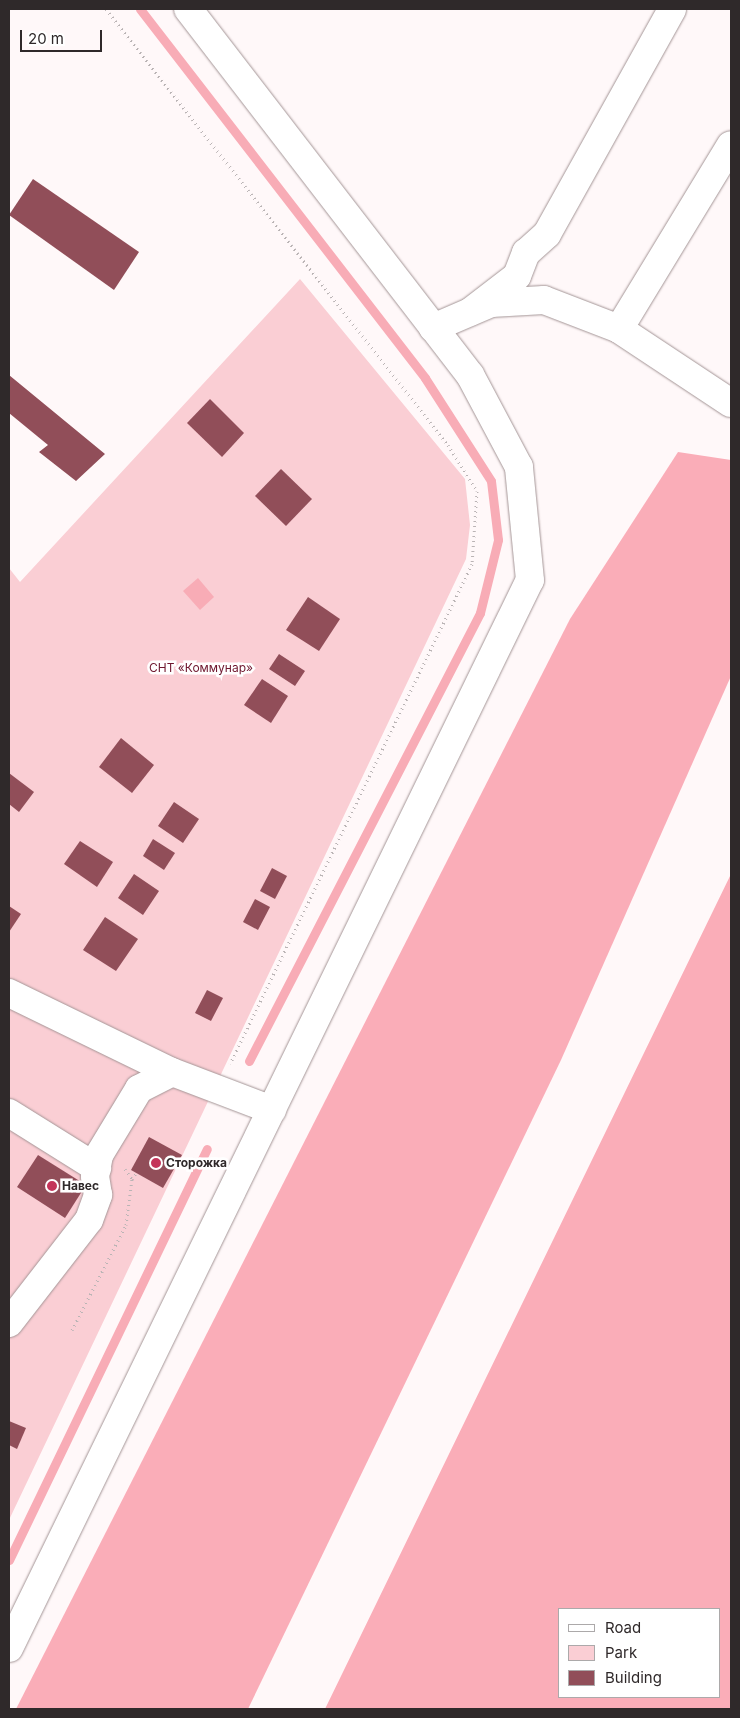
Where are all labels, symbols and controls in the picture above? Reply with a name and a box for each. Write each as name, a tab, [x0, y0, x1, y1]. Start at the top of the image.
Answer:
scale bar	[22, 20, 105, 52]
text: 20 m	[28, 29, 64, 48]
park label: СНТ «Коммунар»	[149, 661, 253, 675]
place label: Сторожка	[166, 1156, 227, 1170]
marker: Сторожка	[150, 1157, 162, 1169]
place label: Навес	[62, 1179, 99, 1193]
marker: Навес	[46, 1180, 58, 1192]
legend	[558, 1608, 720, 1698]
text: Road	[605, 1618, 641, 1637]
text: Park	[605, 1643, 637, 1662]
text: Building	[605, 1668, 662, 1687]

